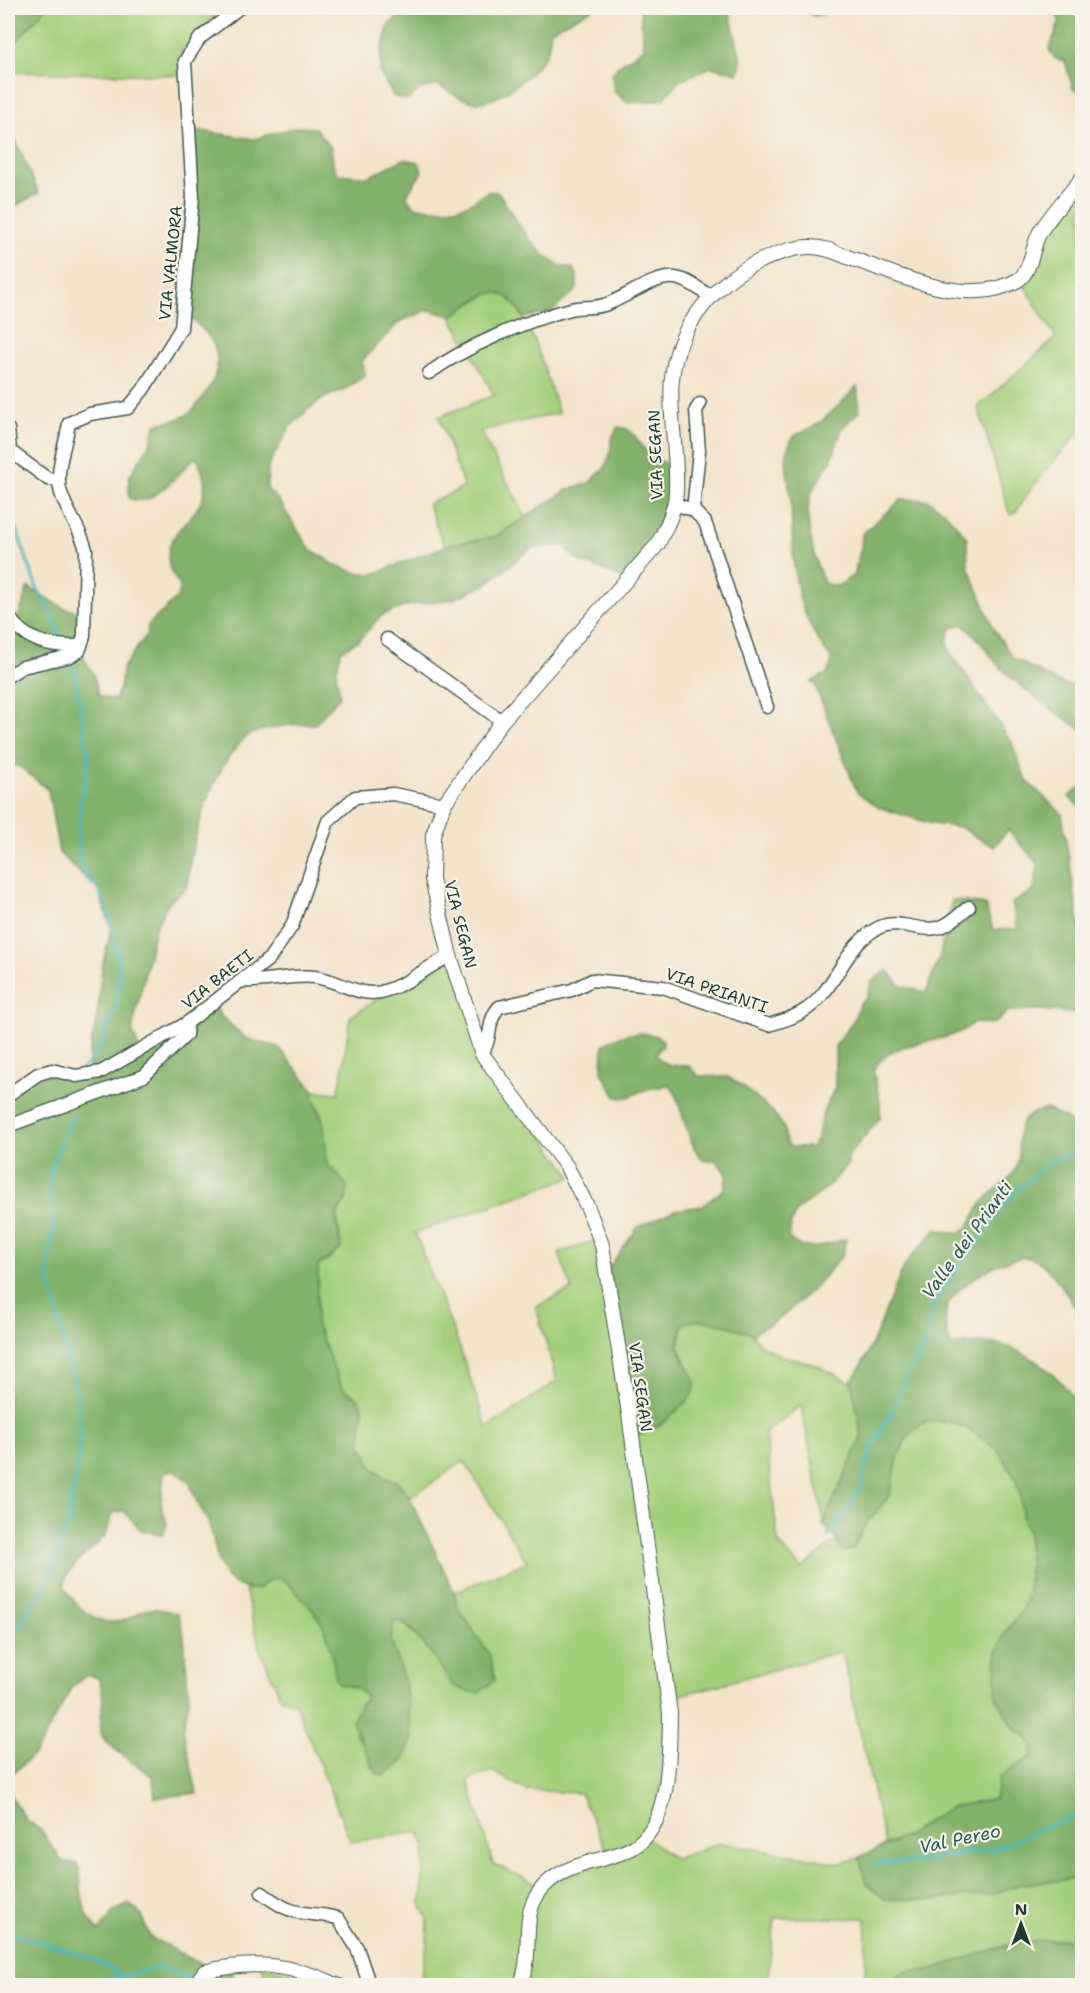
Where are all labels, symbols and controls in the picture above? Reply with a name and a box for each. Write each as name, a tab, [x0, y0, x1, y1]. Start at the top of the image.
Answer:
street label: VIA VALMORA	[154, 205, 187, 322]
street label: VIA SEGAN	[643, 409, 668, 500]
street label: VIA SEGAN	[439, 878, 482, 970]
street label: VIA BAETI	[177, 945, 258, 1014]
street label: VIA PRIANTI	[663, 963, 771, 1018]
water label: Valle dei Prianti	[916, 1176, 1018, 1304]
street label: VIA SEGAN	[624, 1341, 657, 1433]
water label: Val Pereo	[917, 1819, 1003, 1859]
north arrow	[991, 1894, 1051, 1954]
text: N	[1015, 1899, 1027, 1920]

